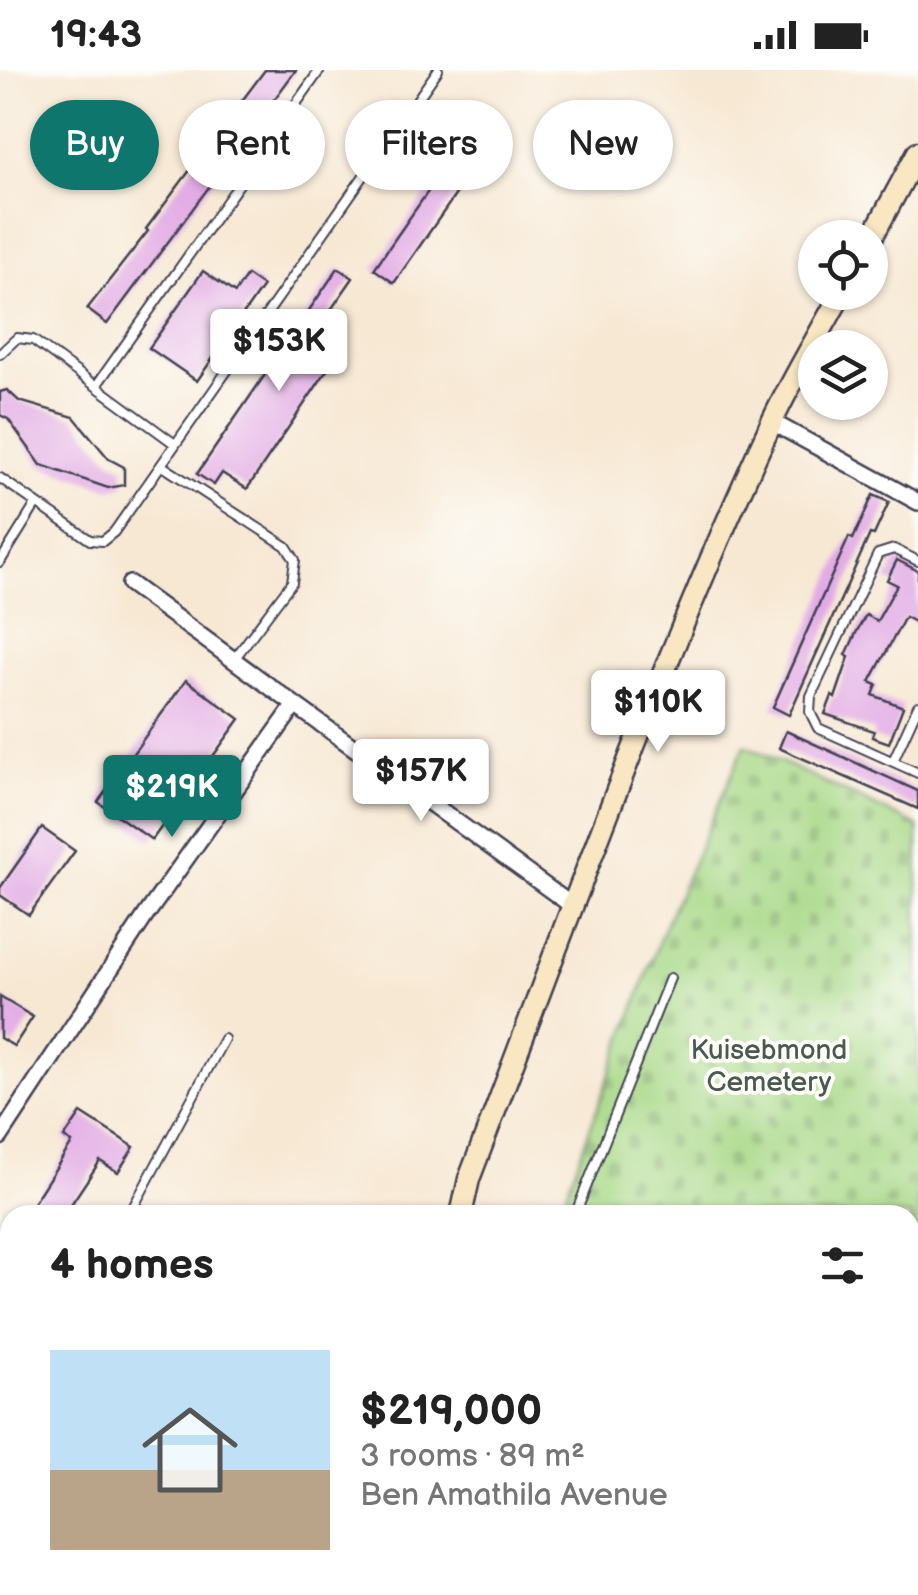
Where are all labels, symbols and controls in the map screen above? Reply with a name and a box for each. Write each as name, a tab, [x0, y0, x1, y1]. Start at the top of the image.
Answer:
text: 19:43	[50, 13, 142, 58]
chip: Buy	[30, 100, 159, 190]
chip: Rent	[179, 100, 325, 190]
chip: Filters	[345, 100, 513, 190]
chip: New	[533, 100, 673, 190]
map controls	[798, 220, 888, 420]
button: locate	[798, 220, 888, 310]
pin: $153K	[209, 309, 349, 394]
text: $153K	[232, 322, 326, 361]
button: layers	[798, 330, 888, 420]
pin: $110K	[588, 670, 728, 755]
text: $110K	[613, 683, 703, 722]
pin: $157K	[351, 739, 491, 824]
text: $157K	[375, 752, 467, 791]
pin: $219K	[102, 755, 242, 840]
text: $219K	[125, 768, 219, 807]
park label: Kuisebmond Cemetery	[691, 1034, 847, 1099]
icon: filters	[815, 1238, 870, 1293]
text: 4 homes	[50, 1240, 214, 1291]
text: $219,000	[360, 1386, 542, 1437]
icon: home	[130, 1390, 250, 1510]
text: 3 rooms · 89 m²	[360, 1437, 585, 1476]
text: Ben Amathila Avenue	[360, 1476, 668, 1515]

